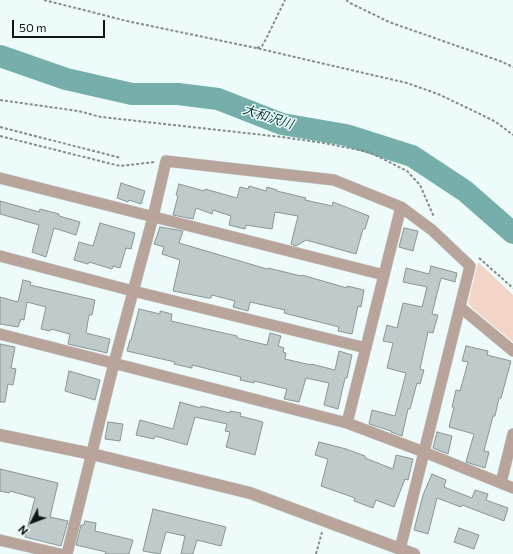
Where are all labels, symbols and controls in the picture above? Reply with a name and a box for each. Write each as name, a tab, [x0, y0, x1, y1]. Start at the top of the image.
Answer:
scale bar	[14, 12, 107, 38]
text: 50 m	[19, 20, 47, 34]
water label: 大和沢川	[241, 102, 295, 132]
north arrow	[12, 502, 52, 542]
text: N	[15, 523, 30, 538]

